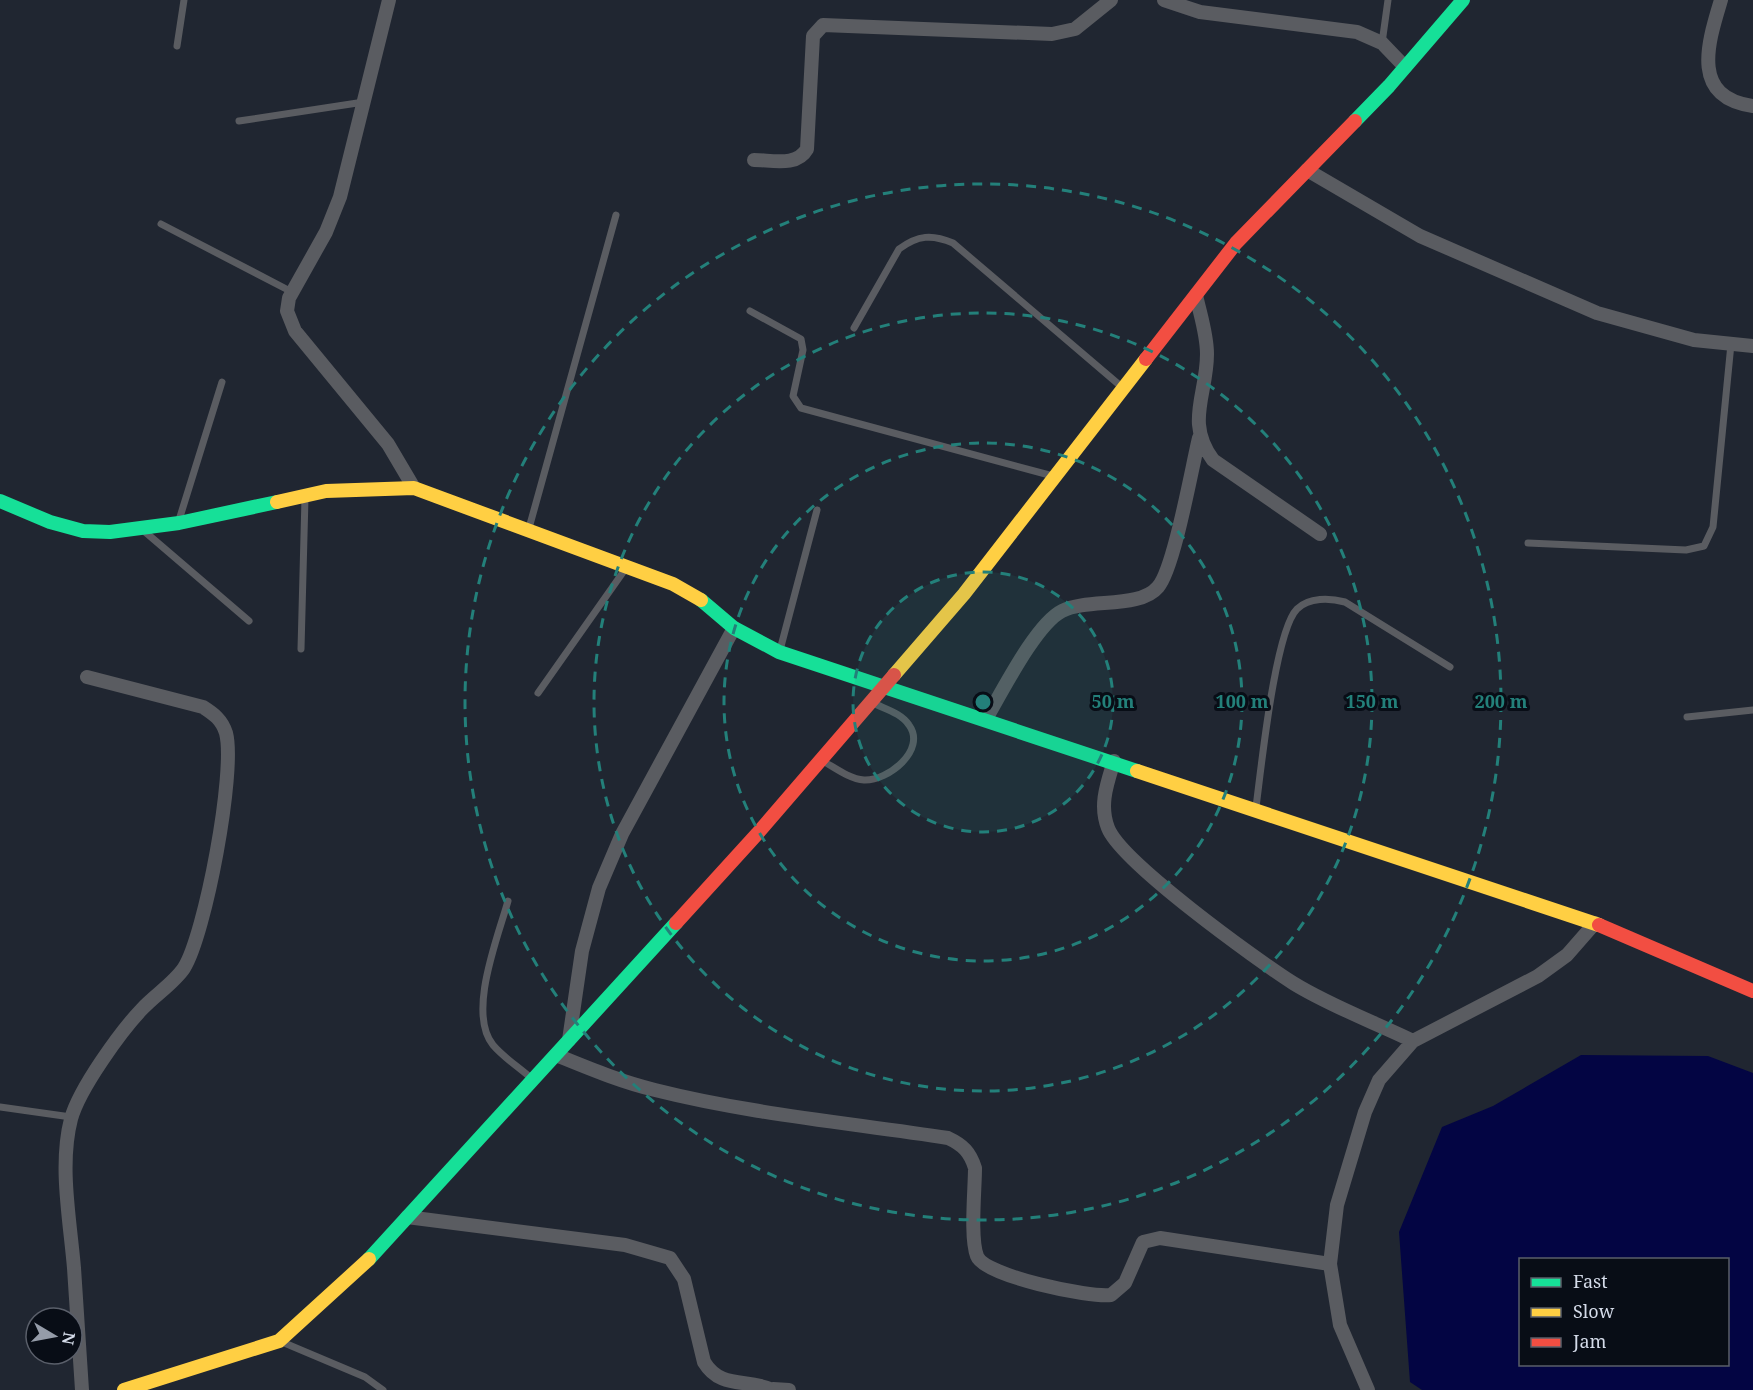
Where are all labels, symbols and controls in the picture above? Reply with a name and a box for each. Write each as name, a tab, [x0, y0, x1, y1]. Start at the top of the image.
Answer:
text: 50 m	[1092, 689, 1135, 713]
text: 100 m	[1216, 689, 1269, 713]
text: 150 m	[1346, 689, 1399, 713]
text: 200 m	[1475, 689, 1528, 713]
centre of rings	[973, 692, 993, 712]
legend	[1519, 1258, 1729, 1366]
text: Fast	[1573, 1269, 1608, 1293]
text: Slow	[1573, 1299, 1615, 1323]
north arrow	[24, 1306, 84, 1366]
text: Jam	[1572, 1329, 1607, 1353]
text: N	[57, 1330, 81, 1347]

